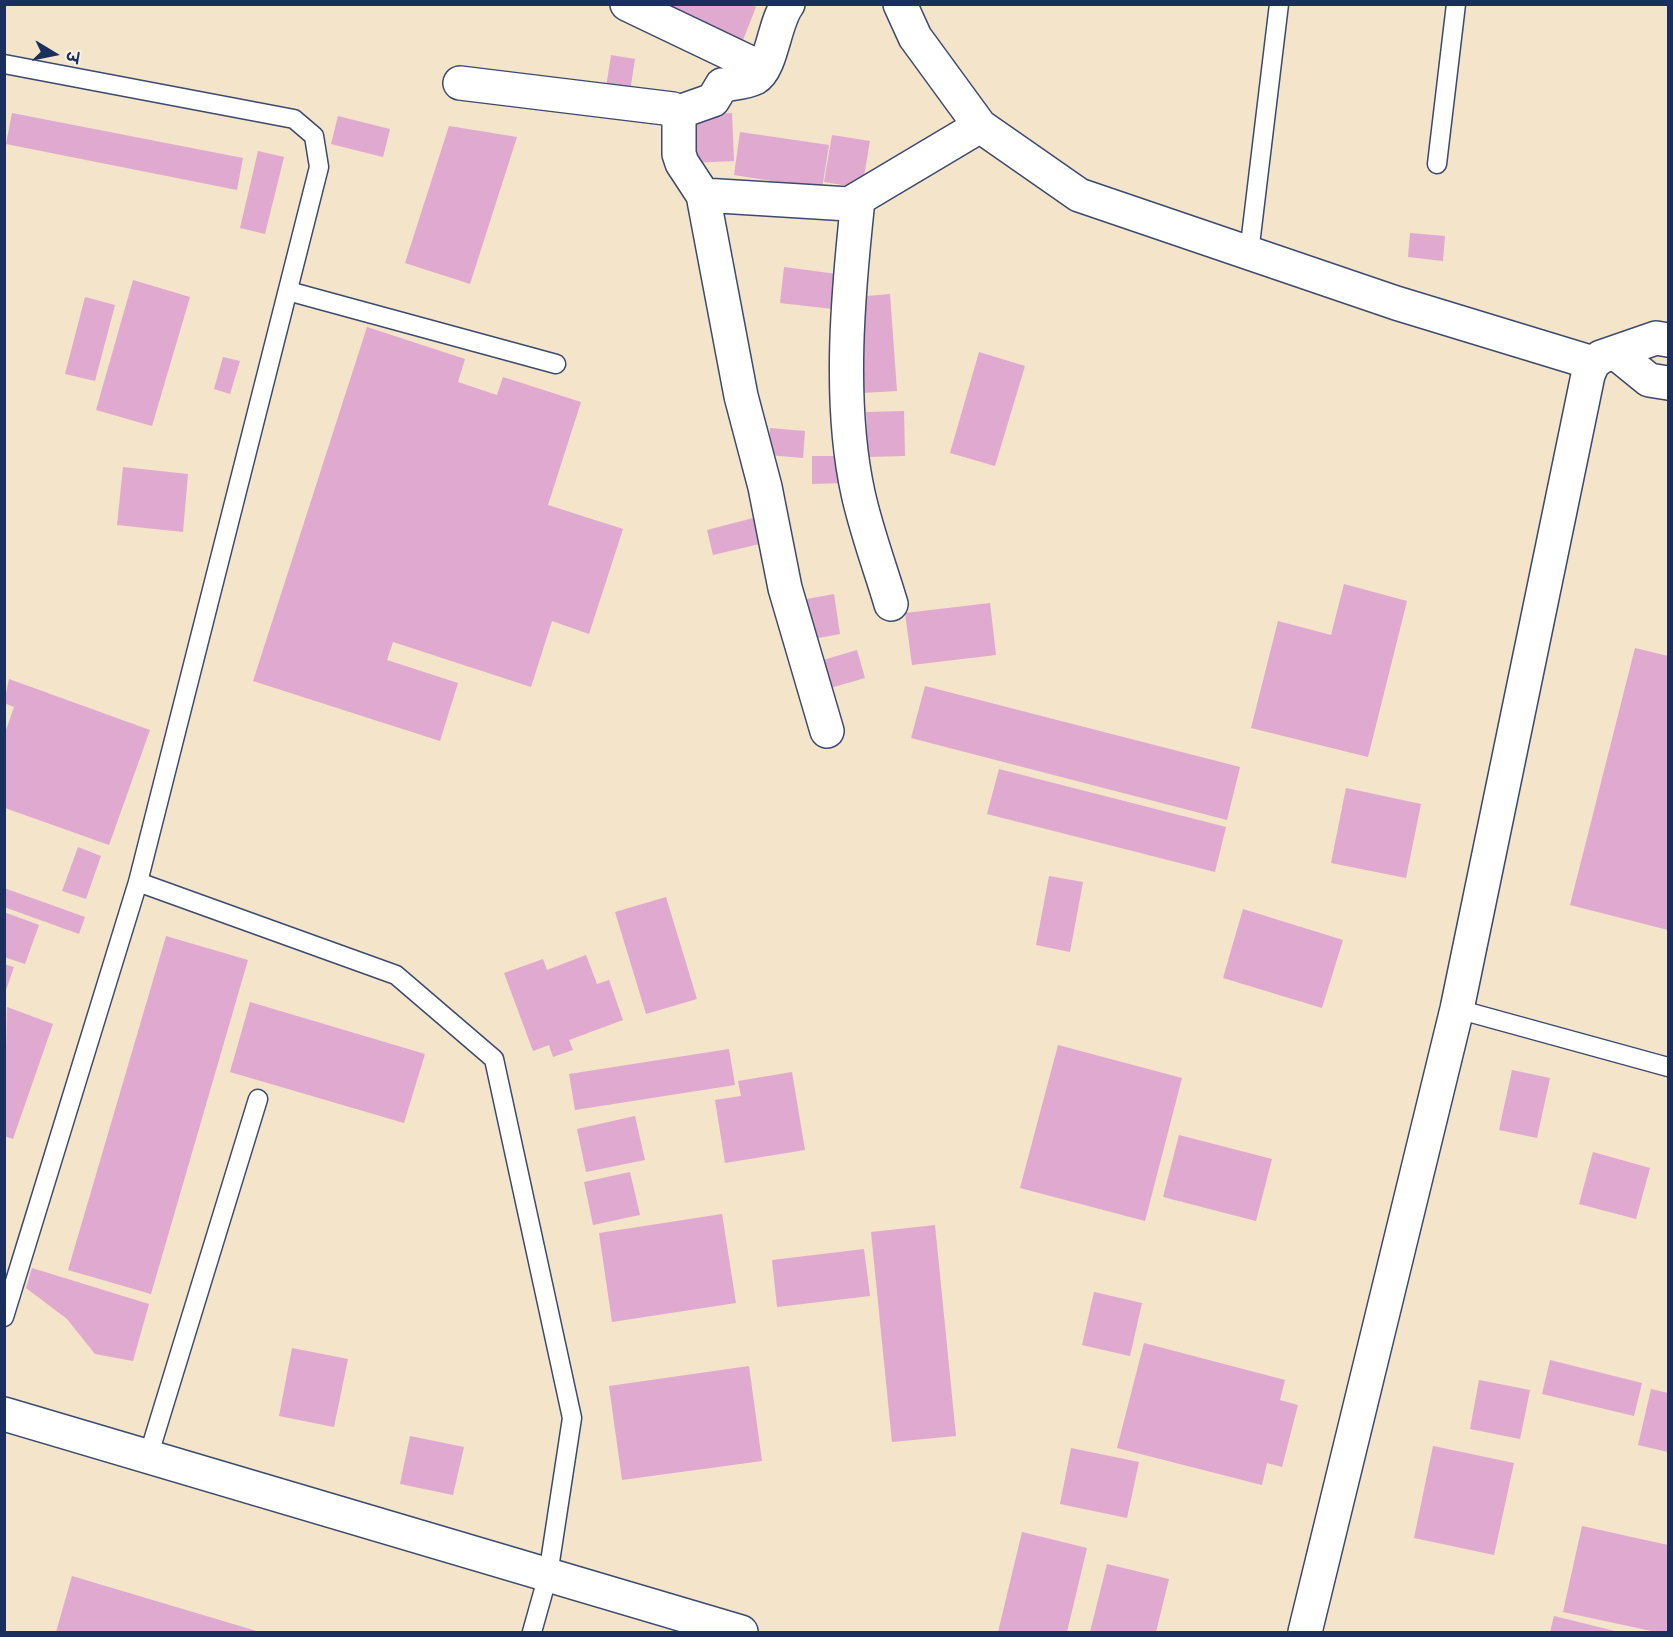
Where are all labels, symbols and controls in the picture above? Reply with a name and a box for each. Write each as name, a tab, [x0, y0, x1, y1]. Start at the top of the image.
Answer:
north arrow	[24, 24, 84, 84]
text: उ	[62, 50, 82, 64]

